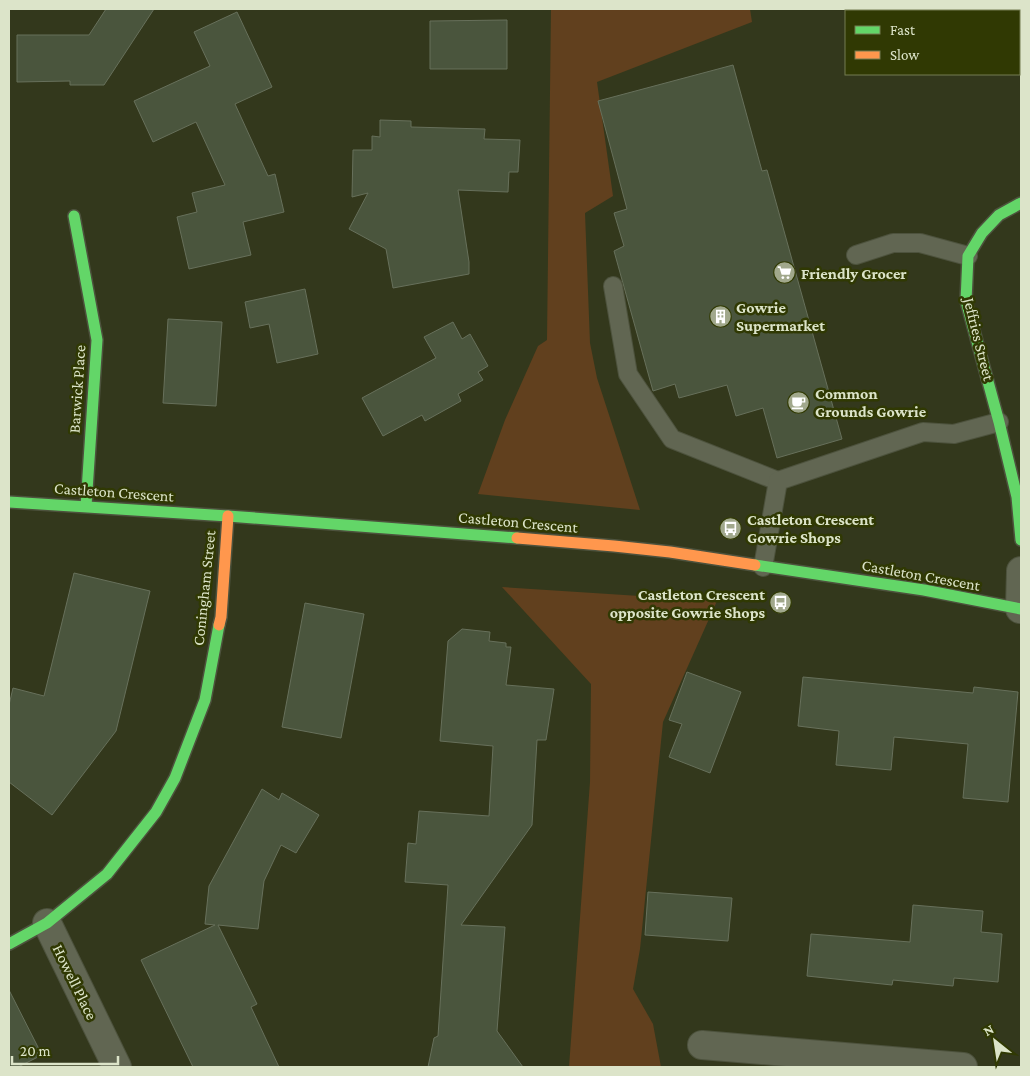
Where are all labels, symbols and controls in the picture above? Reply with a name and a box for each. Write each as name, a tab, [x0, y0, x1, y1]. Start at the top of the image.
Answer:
legend	[845, 10, 1020, 75]
text: Fast	[890, 22, 916, 38]
text: Slow	[890, 47, 920, 63]
supermarket icon: Friendly Grocer	[773, 261, 797, 285]
place label: Friendly Grocer	[801, 265, 907, 282]
street label: Jeffries Street	[959, 294, 998, 383]
place label: Gowrie Supermarket	[736, 299, 825, 334]
building icon: Gowrie Supermarket	[708, 304, 732, 328]
street label: Barwick Place	[65, 344, 89, 434]
place label: Common Grounds Gowrie	[815, 385, 927, 420]
cafe icon: Common Grounds Gowrie	[787, 390, 811, 414]
street label: Castleton Crescent	[54, 479, 175, 505]
street label: Castleton Crescent	[458, 508, 579, 536]
place label: Castleton Crescent Gowrie Shops	[747, 511, 874, 546]
bus stop icon: Castleton Crescent Gowrie Shops	[719, 516, 743, 540]
street label: Coningham Street	[189, 529, 220, 647]
street label: Castleton Crescent	[860, 556, 982, 594]
place label: Castleton Crescent opposite Gowrie Shops	[610, 586, 765, 621]
bus stop icon: Castleton Crescent opposite Gowrie Shops	[769, 591, 793, 615]
street label: Howell Place	[49, 942, 101, 1022]
north arrow	[970, 1016, 1020, 1066]
text: N	[980, 1020, 997, 1039]
scale bar	[12, 1034, 119, 1066]
text: 20 m	[20, 1043, 51, 1059]

